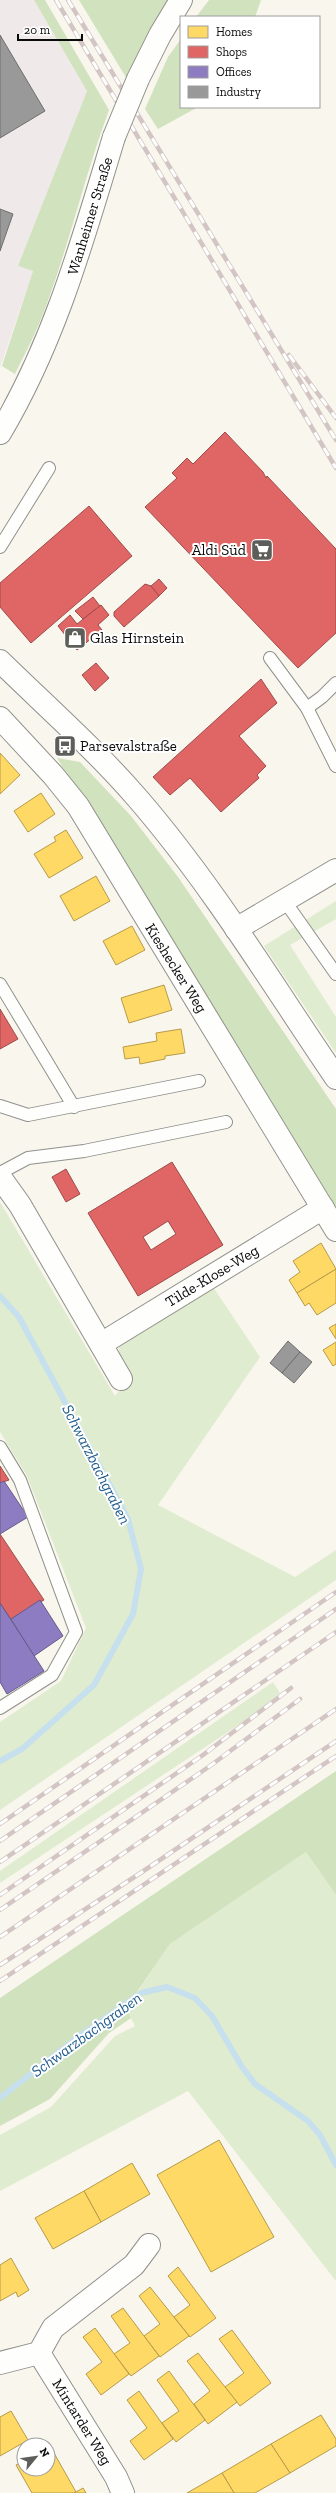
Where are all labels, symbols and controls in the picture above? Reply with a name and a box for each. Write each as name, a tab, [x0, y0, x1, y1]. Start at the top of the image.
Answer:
scale bar	[18, 16, 82, 42]
legend	[180, 16, 320, 108]
text: 20 m	[24, 23, 51, 37]
text: Homes	[216, 25, 252, 39]
text: Shops	[216, 45, 247, 59]
text: Offices	[216, 65, 252, 79]
text: Industry	[216, 85, 262, 99]
street label: Wanheimer Straße	[64, 155, 116, 277]
supermarket icon: Aldi Süd	[249, 537, 275, 563]
place label: Aldi Süd	[192, 541, 247, 559]
shop icon: Glas Hirnstein	[62, 625, 88, 651]
place label: Glas Hirnstein	[90, 629, 184, 647]
bus stop icon: Parsevalstraße	[52, 733, 78, 759]
place label: Parsevalstraße	[80, 737, 177, 755]
street label: Kieshecker Weg	[141, 920, 211, 1016]
street label: Tilde-Klose-Weg	[162, 1241, 262, 1311]
water label: Schwarzbachgraben	[58, 1401, 135, 1527]
water label: Schwarzbachgraben	[27, 1988, 145, 2081]
street label: Mintarder Weg	[48, 2376, 116, 2468]
north arrow	[16, 2437, 56, 2477]
text: N	[37, 2446, 52, 2460]

